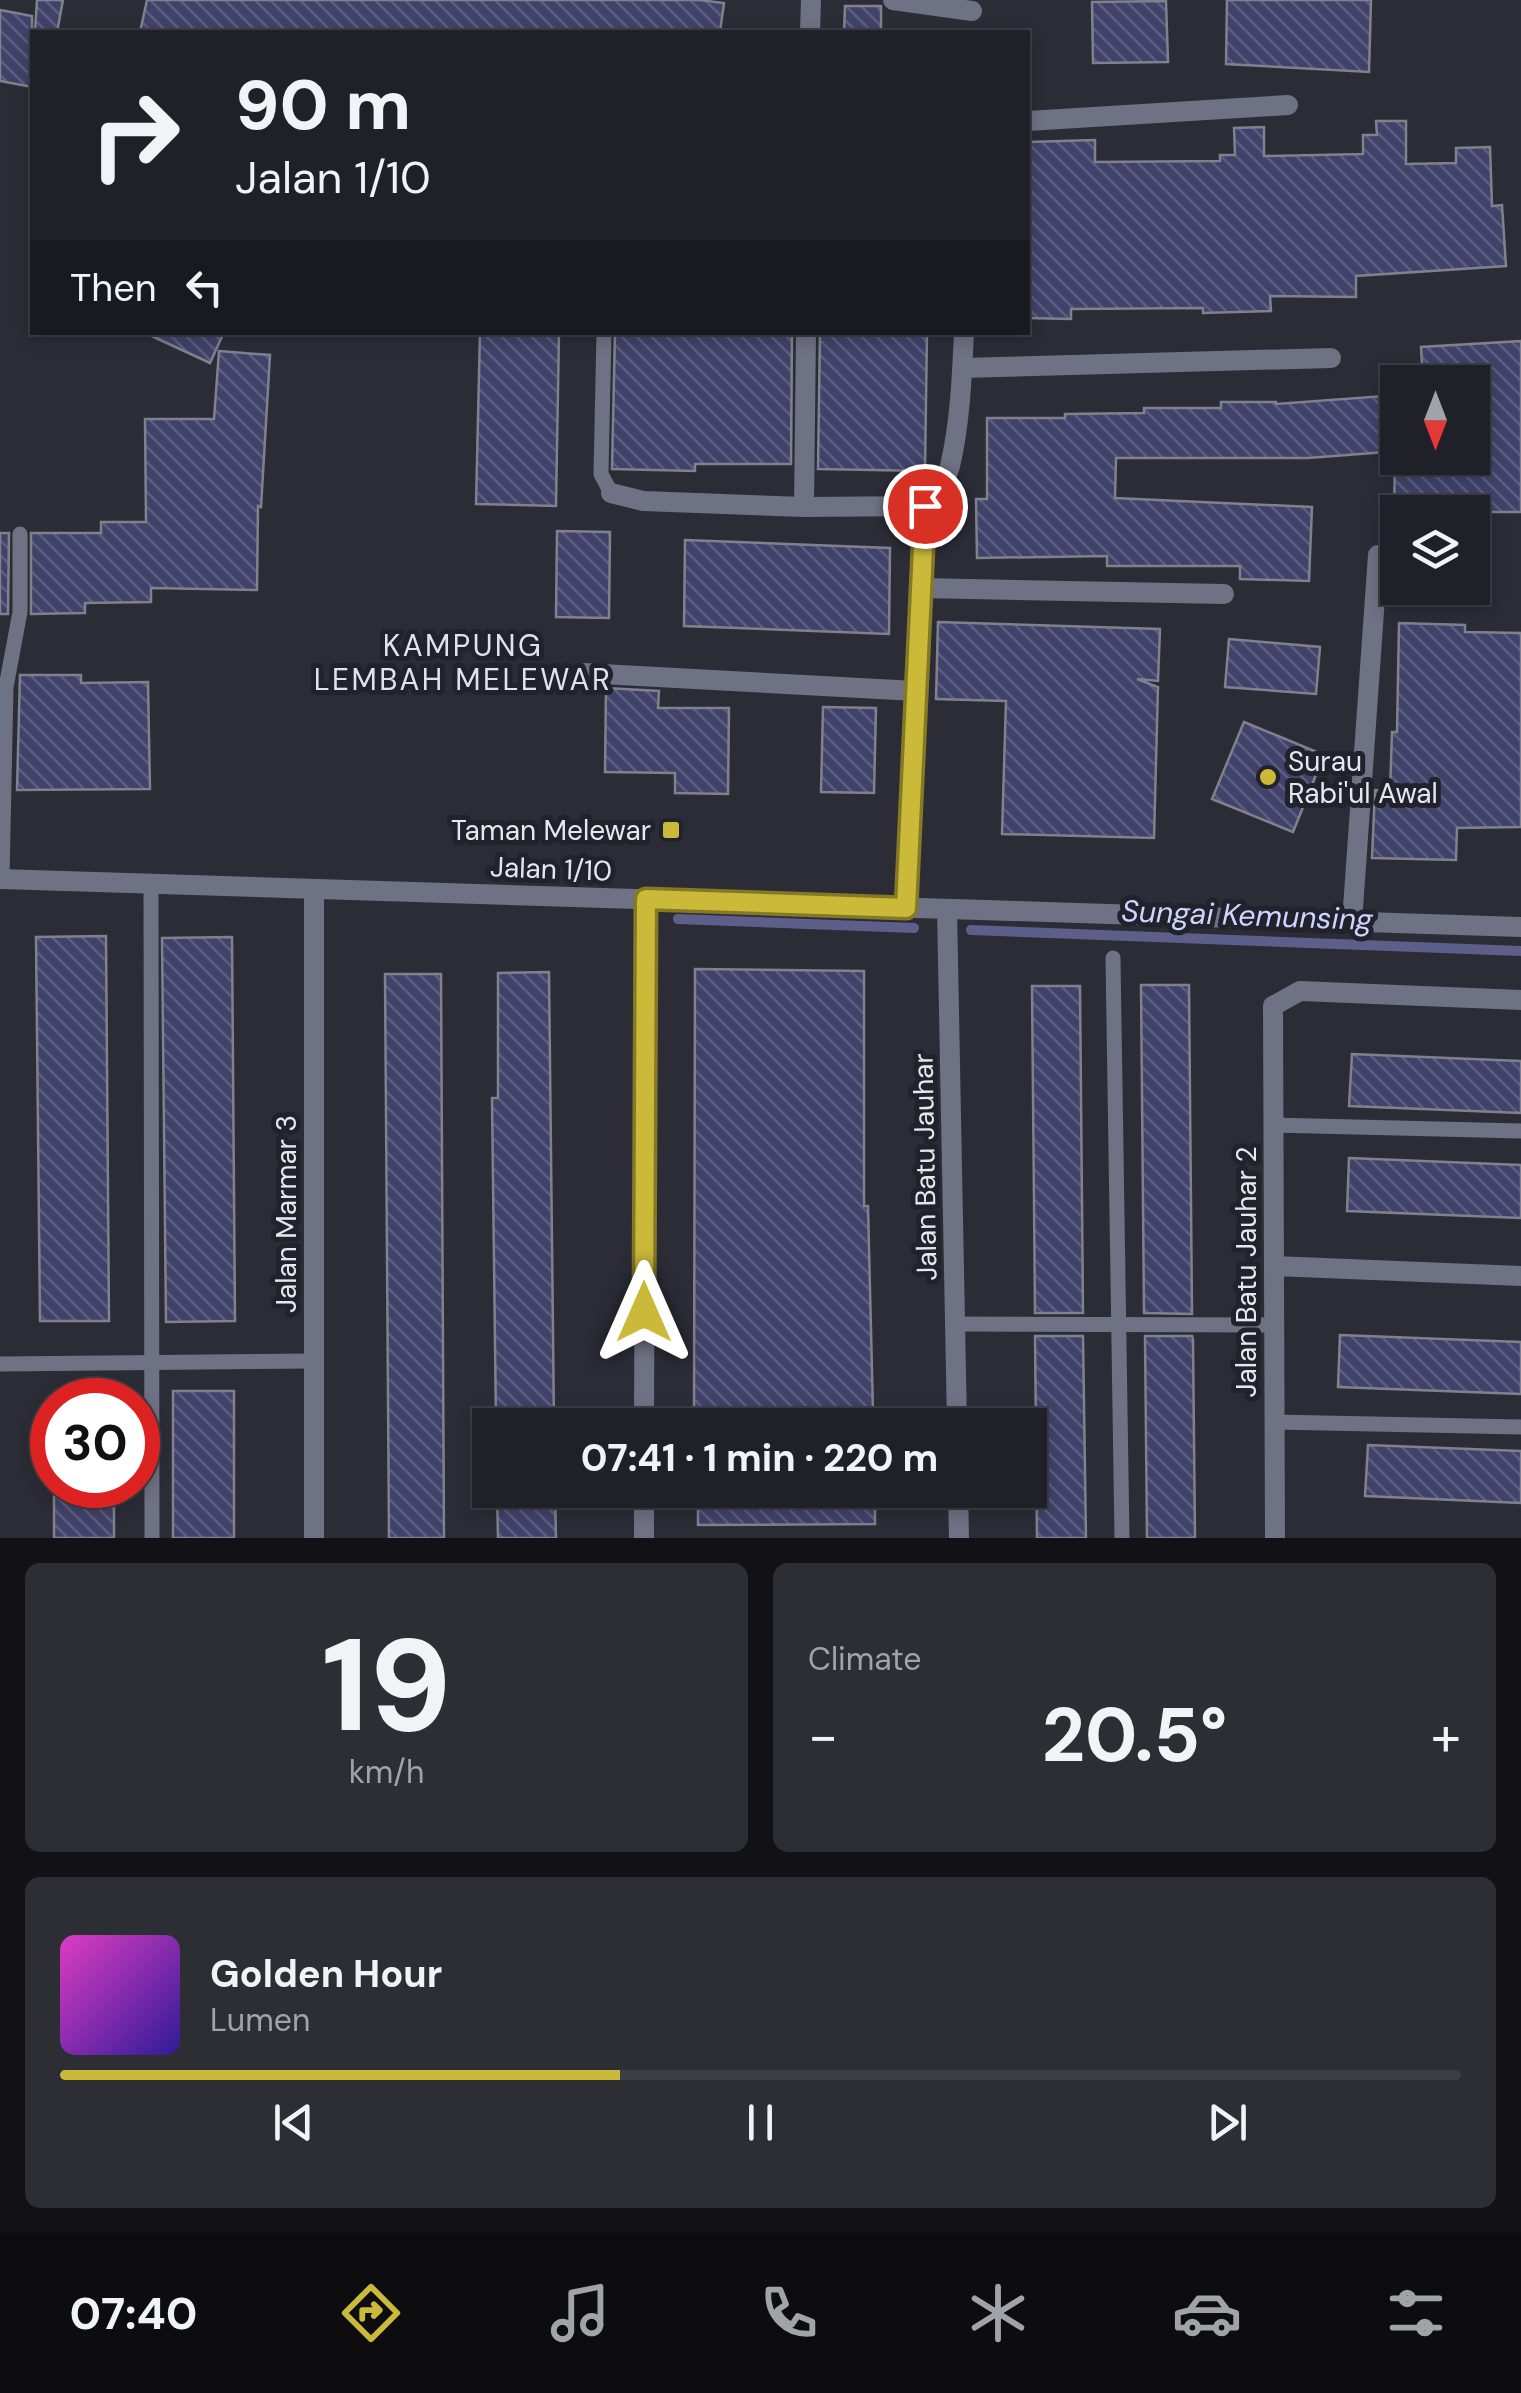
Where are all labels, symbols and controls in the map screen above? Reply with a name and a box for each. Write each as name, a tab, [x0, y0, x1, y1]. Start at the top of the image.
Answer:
text: 90 m	[235, 60, 411, 151]
icon: right	[70, 70, 200, 200]
text: Jalan 1/10	[235, 148, 431, 207]
icon: left	[177, 260, 232, 315]
text: Then	[70, 263, 157, 313]
north arrow	[1380, 365, 1490, 475]
map controls	[1380, 365, 1490, 605]
pin	[883, 464, 968, 549]
icon: arrive	[898, 479, 953, 534]
button: layers	[1380, 495, 1490, 605]
district label: KAMPUNG LEMBAH MELEWAR	[314, 626, 612, 699]
place label: Surau Rabi'ul Awal	[1288, 743, 1438, 812]
marker: Surau Rabi'ul Awal	[1257, 766, 1279, 788]
place label: Taman Melewar	[451, 812, 651, 849]
marker: Taman Melewar	[660, 819, 682, 841]
street label: Jalan 1/10	[489, 848, 613, 890]
water label: Sungai Kemunsing	[1121, 891, 1375, 939]
street label: Jalan Batu Jauhar	[905, 1053, 945, 1281]
street label: Jalan Marmar 3	[268, 1115, 305, 1313]
street label: Jalan Batu Jauhar 2	[1228, 1146, 1265, 1398]
position arrow	[592, 1260, 696, 1364]
speed limit sign: 30	[30, 1378, 160, 1508]
text: 07:41 · 1 min · 220 m	[581, 1433, 938, 1483]
text: 19	[322, 1601, 451, 1770]
text: Climate	[808, 1638, 922, 1680]
text: 20.5°	[1042, 1687, 1227, 1784]
text: −	[808, 1700, 838, 1772]
text: +	[1431, 1700, 1461, 1772]
text: km/h	[349, 1751, 424, 1793]
text: Golden Hour	[210, 1949, 442, 1999]
text: Lumen	[210, 1999, 310, 2041]
icon: previous	[266, 2095, 321, 2150]
icon: pause	[733, 2095, 788, 2150]
icon: next	[1200, 2095, 1255, 2150]
icon: directions	[336, 2278, 406, 2348]
icon: music	[545, 2278, 615, 2348]
icon: phone	[754, 2278, 824, 2348]
icon: climate	[963, 2278, 1033, 2348]
icon: car	[1172, 2278, 1242, 2348]
icon: filters	[1381, 2278, 1451, 2348]
text: 07:40	[70, 2284, 197, 2343]

